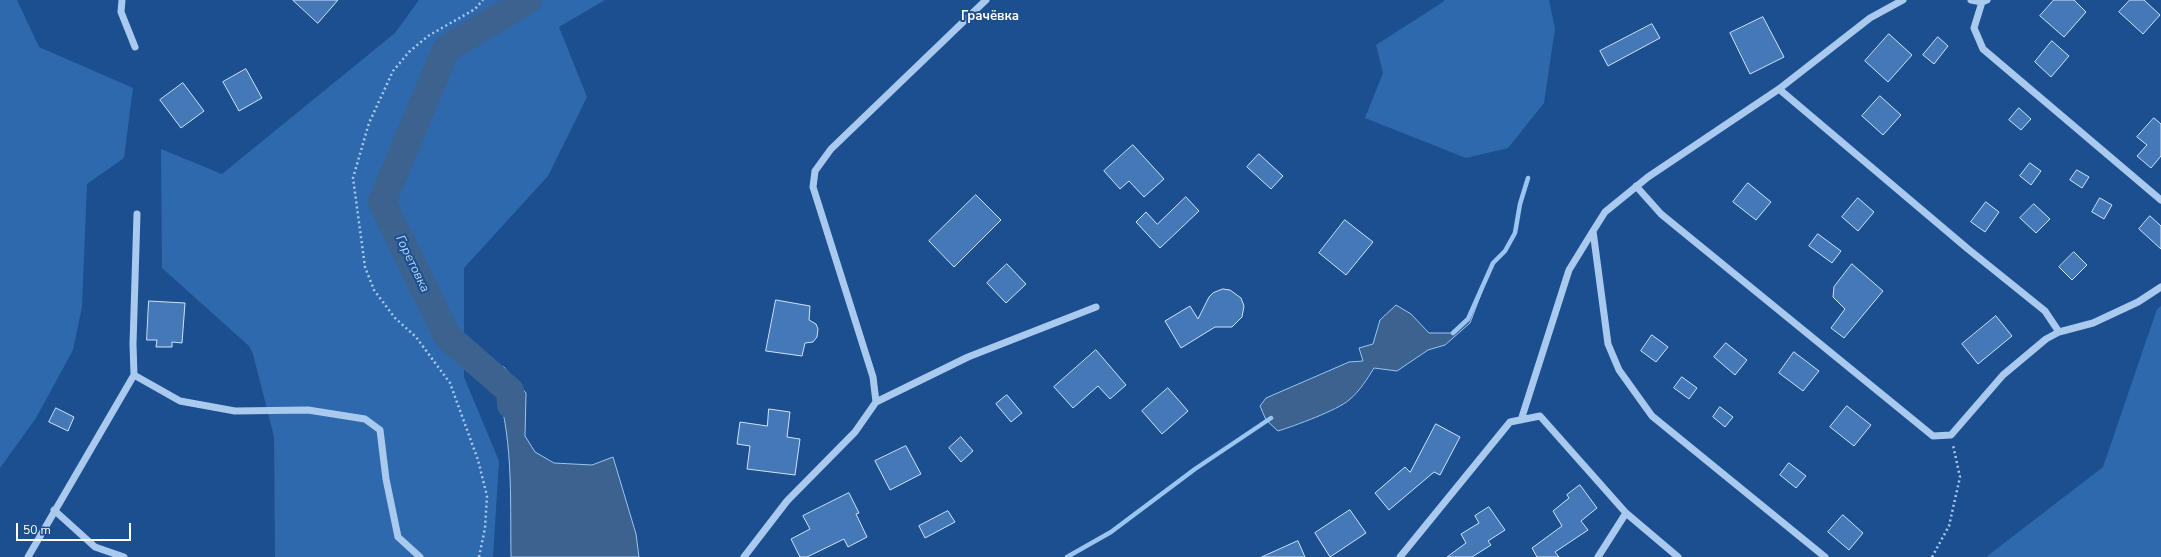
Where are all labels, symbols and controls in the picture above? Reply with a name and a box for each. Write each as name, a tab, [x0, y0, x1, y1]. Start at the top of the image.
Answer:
district label: Грачёвка	[961, 9, 1019, 25]
water label: Горетовка	[391, 233, 433, 295]
scale bar	[18, 515, 133, 541]
text: 50 m	[23, 522, 51, 538]

